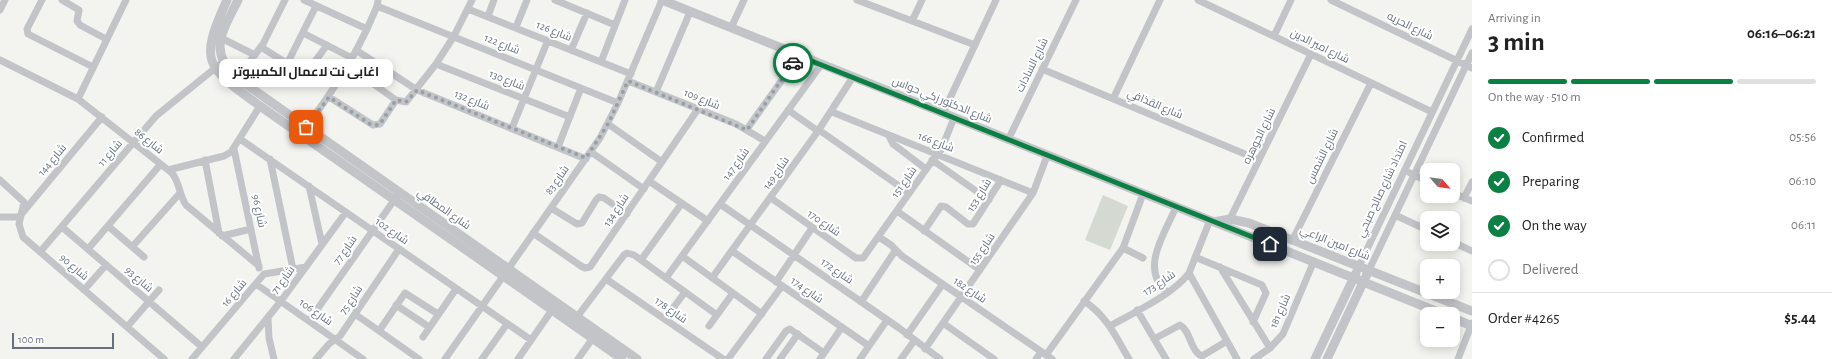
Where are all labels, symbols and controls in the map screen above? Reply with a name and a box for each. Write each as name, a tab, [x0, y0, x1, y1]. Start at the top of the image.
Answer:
street label: شارع الحريه	[1385, 10, 1435, 44]
text: Arriving in	[1488, 12, 1541, 25]
street label: شارع 126	[534, 19, 573, 45]
text: 06:16–06:21	[1747, 26, 1816, 41]
street label: شارع امير الدين	[1288, 27, 1351, 67]
text: 3 min	[1488, 29, 1545, 55]
street label: شارع 122	[482, 32, 521, 58]
street label: شارع السادات	[1014, 36, 1052, 95]
courier	[773, 43, 813, 83]
icon: car	[782, 52, 804, 74]
callout: اغابى نت لاعمال الكمبيوتر	[219, 59, 393, 87]
text: اغابى نت لاعمال الكمبيوتر	[233, 66, 379, 79]
street label: شارع 130	[487, 68, 526, 94]
street label: شارع الدكتور زكي حواس	[890, 75, 993, 128]
street label: شارع 109	[682, 87, 722, 113]
street label: شارع القذافي	[1124, 87, 1184, 123]
street label: شارع 132	[452, 88, 491, 114]
text: On the way · 510 m	[1488, 91, 1581, 104]
street label: شارع الجوهره	[1241, 106, 1279, 167]
pin	[289, 110, 323, 144]
icon: bag	[295, 116, 317, 138]
street label: شارع 86	[131, 126, 165, 157]
street label: شارع الشمس	[1304, 127, 1342, 186]
icon: check	[1488, 127, 1510, 149]
street label: شارع 166	[916, 130, 955, 156]
text: Confirmed	[1522, 130, 1584, 145]
text: 05:56	[1789, 131, 1816, 144]
street label: شارع 11	[96, 138, 126, 170]
street label: امتداد شارع صالح صبحي	[1355, 139, 1412, 240]
street label: شارع 144	[36, 142, 70, 179]
street label: شارع 147	[721, 146, 753, 183]
street label: شارع 149	[761, 155, 793, 193]
street label: شارع 83	[543, 163, 573, 198]
north arrow	[1420, 163, 1460, 203]
map controls	[1420, 163, 1460, 347]
street label: شارع 151	[889, 164, 920, 201]
icon: check	[1488, 171, 1510, 193]
text: Preparing	[1522, 174, 1579, 189]
text: 06:10	[1789, 175, 1816, 188]
street label: شارع 153	[965, 177, 995, 214]
street label: شارع المطافي	[414, 187, 473, 234]
street label: شارع 134	[601, 192, 632, 229]
street label: شارع 96	[248, 193, 268, 229]
street label: شارع 170	[804, 208, 842, 240]
button: layers	[1420, 211, 1460, 251]
icon: check	[1488, 215, 1510, 237]
street label: شارع 102	[372, 216, 411, 248]
text: On the way	[1522, 218, 1587, 233]
text: 06:11	[1791, 219, 1816, 232]
street label: شارع امين الراعي	[1297, 224, 1372, 265]
pin	[1253, 227, 1287, 261]
street label: شارع 155	[967, 231, 998, 268]
icon: home	[1259, 233, 1281, 255]
street label: شارع 77	[331, 234, 360, 268]
street label: شارع 90	[56, 252, 90, 284]
street label: شارع 172	[818, 256, 855, 288]
button: +	[1420, 259, 1460, 299]
text: Delivered	[1522, 262, 1579, 277]
street label: شارع 93	[122, 264, 155, 295]
street label: شارع 71	[269, 264, 298, 297]
street label: شارع 173	[1141, 269, 1178, 299]
street label: شارع 174	[788, 275, 825, 307]
street label: شارع 182	[950, 275, 988, 307]
street label: شارع 16	[219, 277, 250, 310]
street label: شارع 75	[337, 284, 366, 318]
street label: شارع 181	[1268, 292, 1294, 330]
street label: شارع 178	[652, 295, 689, 327]
street label: شارع 106	[296, 297, 335, 329]
button: −	[1420, 307, 1460, 347]
text: Order #4265	[1488, 311, 1559, 326]
text: $5.44	[1784, 311, 1816, 326]
scale bar	[12, 331, 114, 350]
text: 100 m	[18, 334, 44, 345]

